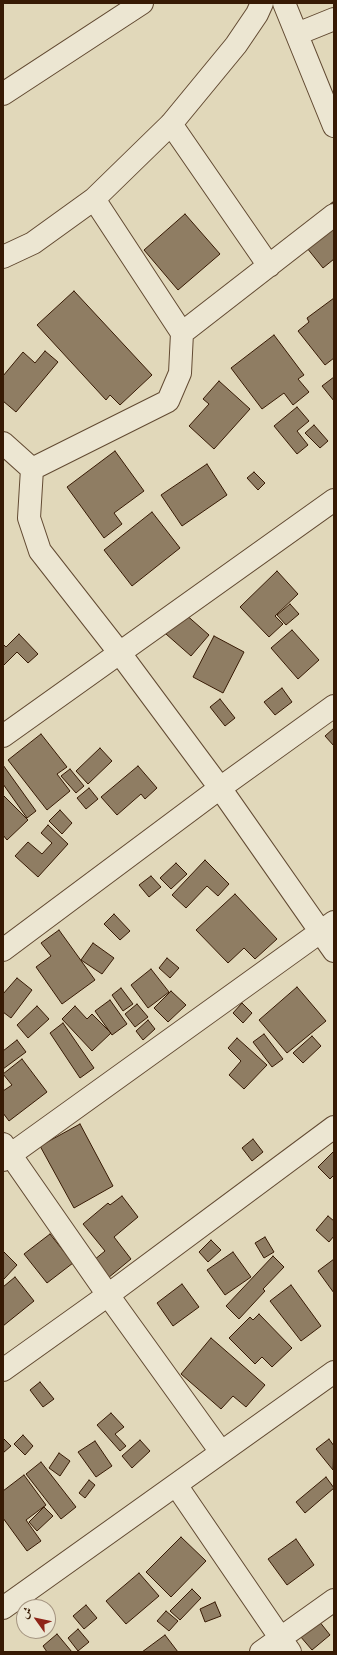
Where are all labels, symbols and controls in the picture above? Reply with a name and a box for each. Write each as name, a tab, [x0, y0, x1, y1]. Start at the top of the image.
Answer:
north arrow	[16, 1599, 56, 1639]
text: ش	[18, 1605, 35, 1621]

